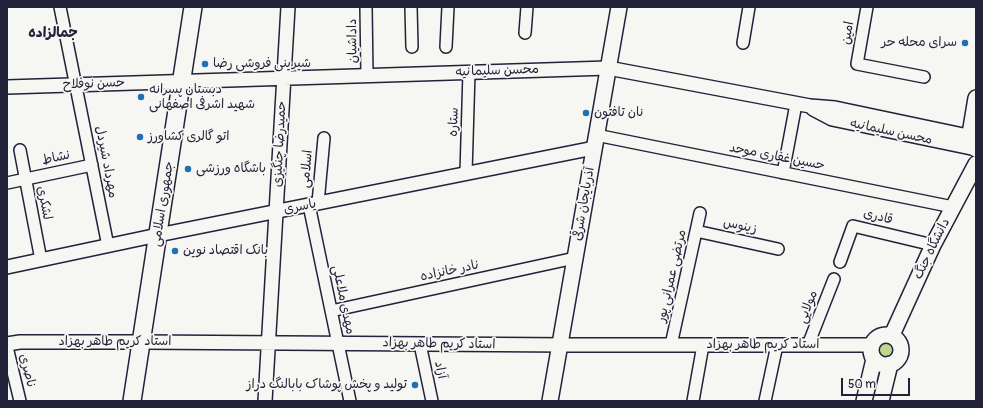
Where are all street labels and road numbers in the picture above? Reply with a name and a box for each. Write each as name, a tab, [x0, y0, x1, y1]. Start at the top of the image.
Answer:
street label: داداشیان	[345, 18, 361, 64]
street label: امین	[838, 20, 858, 46]
street label: محسن سلیمانیه	[455, 62, 539, 80]
street label: حسن نوفلاح	[63, 75, 125, 93]
street label: حمیدرضا چنگیزی	[270, 100, 290, 188]
street label: ستاره	[446, 107, 462, 137]
street label: محسن سلیمانیه	[848, 116, 934, 148]
street label: مهرداد شیردل	[91, 125, 121, 199]
street label: حسین غفاری موحد	[728, 140, 826, 174]
street label: نشاط	[40, 147, 72, 169]
street label: اسلامی	[298, 149, 316, 189]
street label: جمهوری اسلامی	[149, 160, 177, 248]
street label: آذربایجان شرقی	[570, 166, 598, 242]
street label: لشکری	[33, 185, 55, 221]
street label: یاسری	[282, 196, 318, 218]
street label: قادری	[862, 206, 894, 228]
street label: زینوس	[722, 215, 758, 237]
street label: دانشگاه جنگ	[911, 216, 953, 282]
street label: مرتضی عمرانی پور	[654, 228, 690, 324]
street label: نادر خانزاده	[419, 257, 481, 285]
street label: مهدی ملاعلی	[328, 264, 358, 336]
street label: مولایی	[795, 288, 821, 326]
street label: استاد کریم طاهر بهزاد	[59, 334, 171, 350]
street label: استاد کریم طاهر بهزاد	[382, 335, 496, 353]
street label: استاد کریم طاهر بهزاد	[707, 337, 819, 353]
street label: ناصری	[15, 352, 39, 390]
street label: آزاد	[431, 360, 449, 380]

